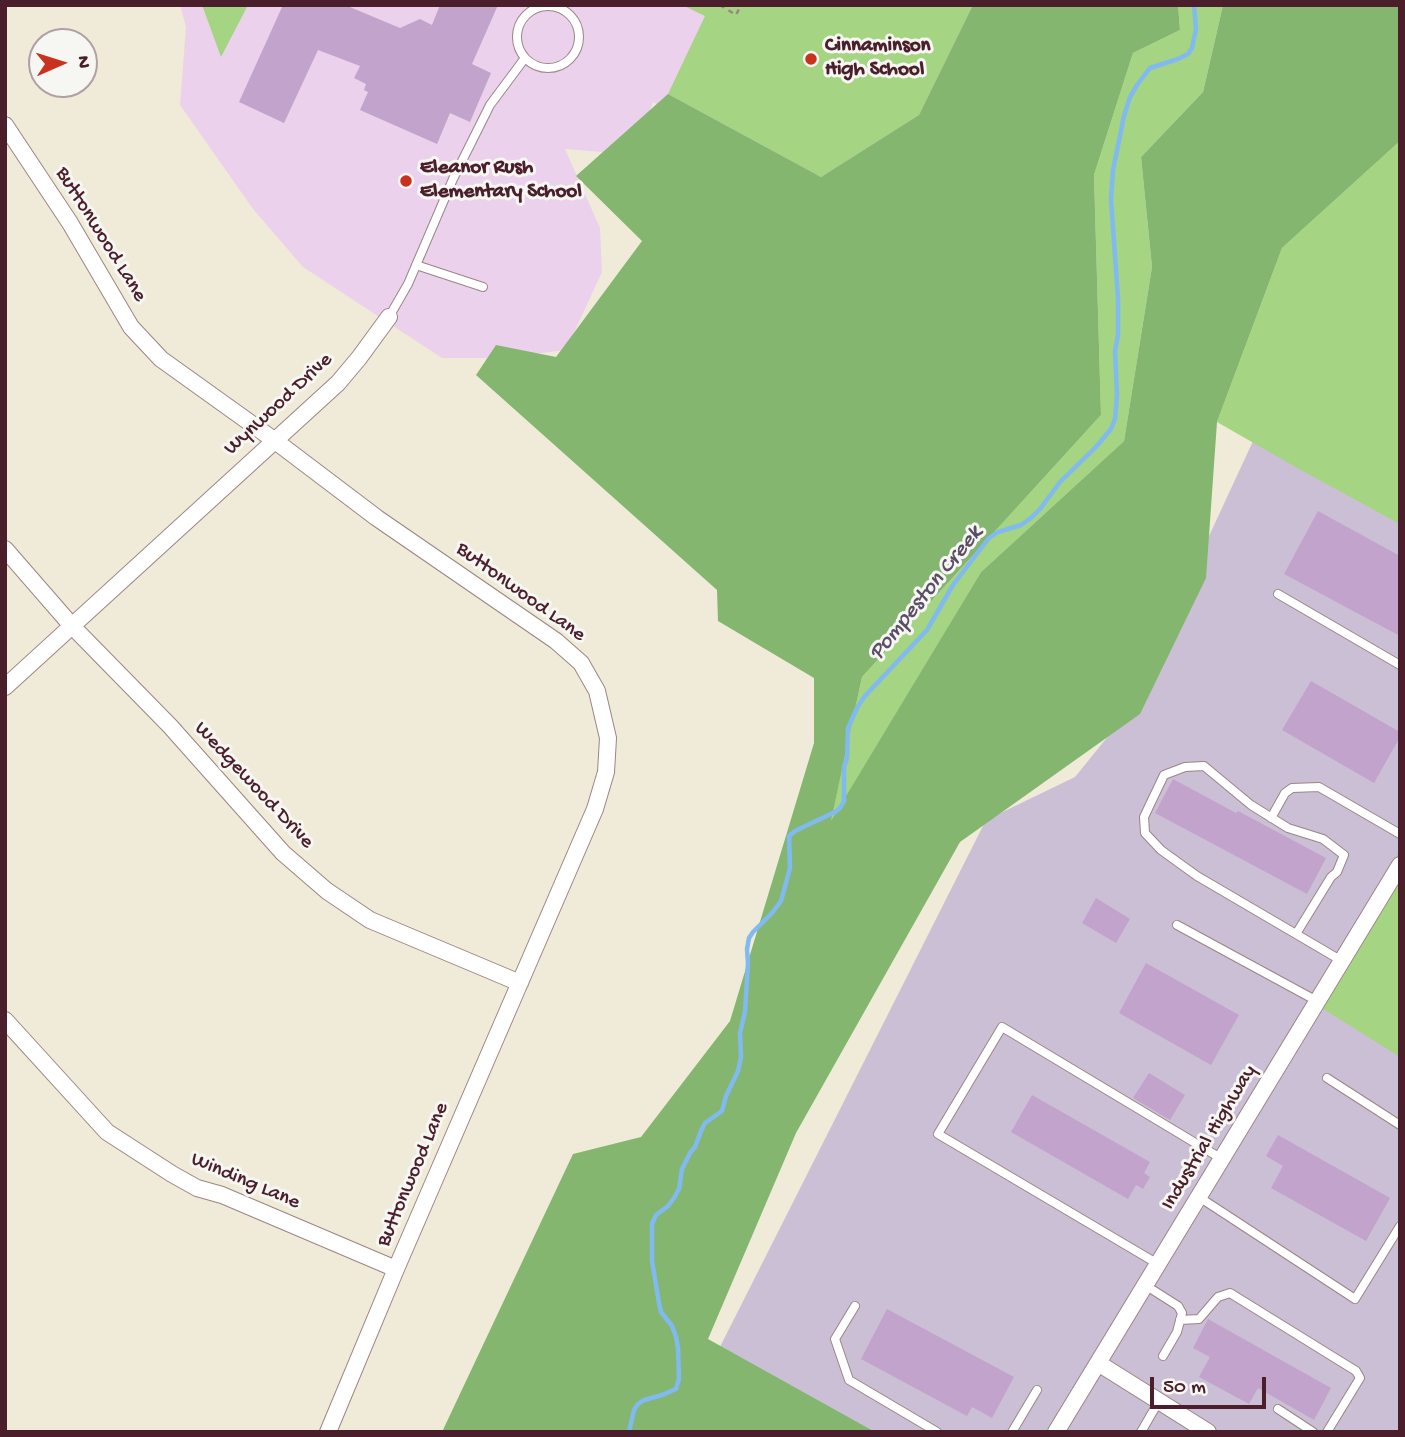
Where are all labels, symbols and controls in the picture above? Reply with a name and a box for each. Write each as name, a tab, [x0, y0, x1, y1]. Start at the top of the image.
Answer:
north arrow	[28, 28, 98, 98]
place label: Cinnaminson High School	[825, 34, 931, 84]
marker: Cinnaminson High School	[803, 51, 819, 67]
text: N	[71, 55, 94, 69]
place label: Eleanor Rush Elementary School	[420, 156, 582, 206]
street label: Buttonwood Lane	[48, 163, 152, 307]
marker: Eleanor Rush Elementary School	[398, 173, 414, 189]
street label: Wynwood Drive	[219, 348, 339, 462]
water label: Pompeston Creek	[864, 521, 990, 667]
street label: Buttonwood Lane	[450, 538, 590, 648]
street label: Wedgewood Drive	[188, 717, 318, 855]
street label: Industrial Highway	[1157, 1061, 1263, 1215]
street label: Buttonwood Lane	[372, 1099, 456, 1251]
street label: Winding Lane	[187, 1148, 303, 1216]
scale bar	[1153, 1364, 1268, 1408]
text: 50 m	[1163, 1376, 1206, 1401]

